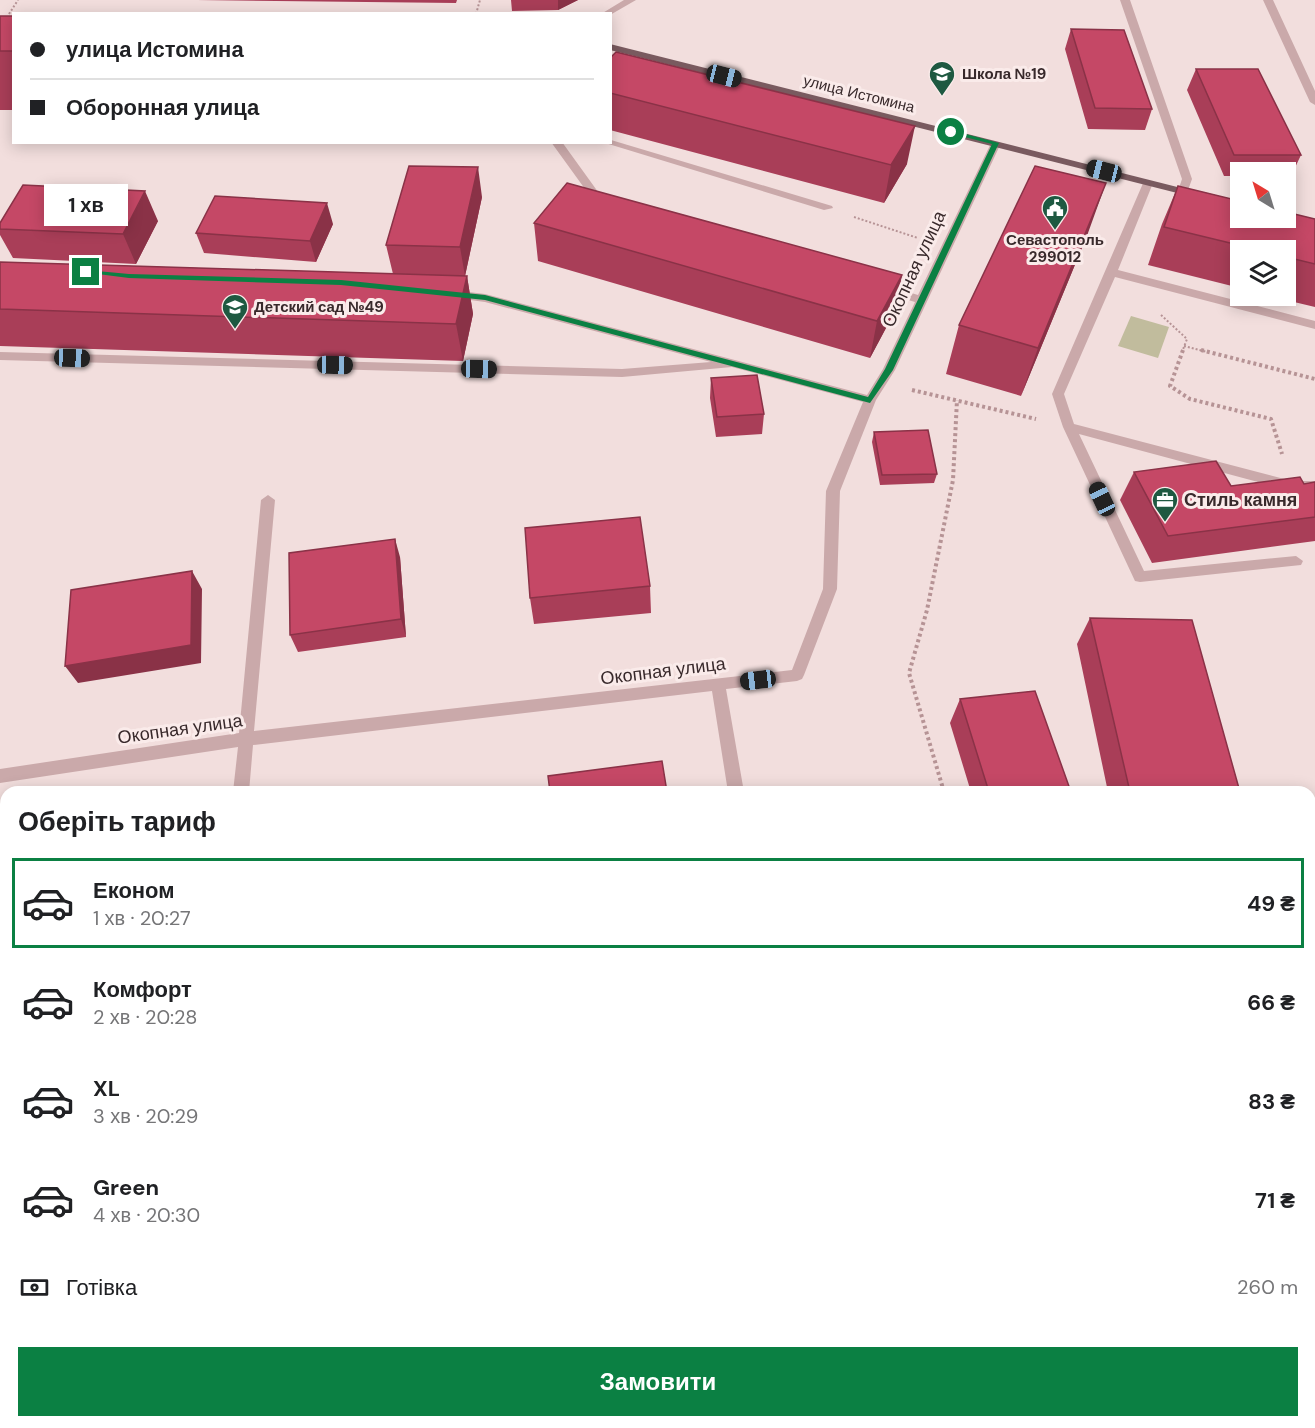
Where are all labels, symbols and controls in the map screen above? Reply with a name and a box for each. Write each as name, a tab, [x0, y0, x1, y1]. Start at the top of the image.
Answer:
text: улица Истомина	[66, 35, 244, 64]
school or university icon: Школа №19	[927, 59, 957, 97]
car	[704, 63, 744, 89]
place label: Школа №19	[962, 64, 1046, 84]
street label: улица Истомина	[801, 71, 917, 118]
text: Оборонная улица	[66, 93, 259, 122]
route start	[937, 118, 964, 145]
car	[1084, 158, 1124, 184]
north arrow	[1230, 162, 1296, 228]
map controls	[1230, 162, 1296, 306]
callout: 1 хв	[44, 185, 128, 227]
text: 1 хв	[68, 192, 104, 218]
public building icon: Севастополь 299012	[1040, 193, 1070, 231]
street label: Окопная улица	[877, 206, 952, 331]
place label: Севастополь 299012	[1006, 230, 1104, 267]
button: layers	[1230, 240, 1296, 306]
route end	[72, 258, 99, 285]
school or university icon: Детский сад №49	[220, 292, 250, 330]
place label: Детский сад №49	[254, 297, 384, 317]
car	[54, 348, 90, 368]
car	[317, 356, 353, 374]
car	[461, 360, 497, 378]
car	[1086, 479, 1118, 519]
office icon: Стиль камня	[1150, 485, 1180, 523]
place label: Стиль камня	[1184, 488, 1297, 512]
street label: Окопная улица	[599, 651, 728, 691]
car	[739, 669, 777, 691]
street label: Окопная улица	[116, 708, 245, 750]
text: Оберіть тариф	[18, 804, 216, 839]
icon: car	[21, 876, 75, 930]
text: Економ	[93, 876, 175, 905]
text: 49 ₴	[1247, 889, 1295, 918]
text: 1 хв · 20:27	[93, 905, 191, 931]
icon: car	[21, 975, 75, 1029]
text: Комфорт	[93, 975, 192, 1004]
text: 66 ₴	[1247, 988, 1295, 1017]
text: 2 хв · 20:28	[93, 1004, 197, 1030]
icon: car	[21, 1074, 75, 1128]
text: XL	[93, 1074, 120, 1103]
text: 83 ₴	[1248, 1087, 1295, 1116]
text: 3 хв · 20:29	[93, 1103, 198, 1129]
icon: car	[21, 1173, 75, 1227]
text: Green	[93, 1173, 159, 1202]
text: 71 ₴	[1255, 1186, 1295, 1215]
text: 4 хв · 20:30	[93, 1202, 200, 1228]
icon: cash	[18, 1271, 51, 1304]
text: Готівка	[66, 1273, 137, 1302]
text: 260 m	[1237, 1274, 1298, 1300]
button: Замовити	[18, 1347, 1298, 1416]

